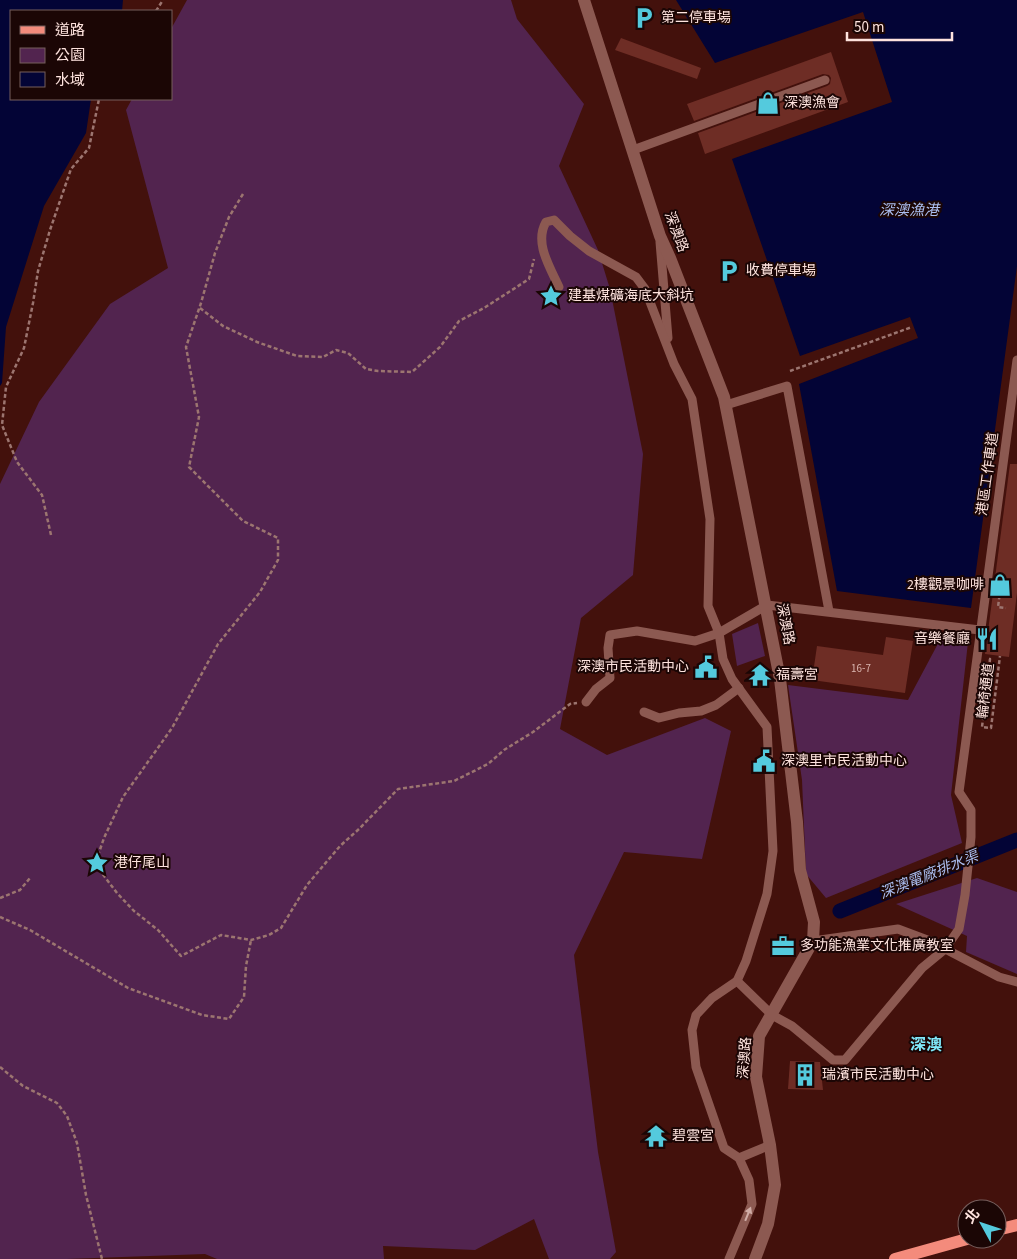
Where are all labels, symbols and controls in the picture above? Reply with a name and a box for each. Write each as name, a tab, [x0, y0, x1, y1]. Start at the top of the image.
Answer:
parking icon: 第二停車場	[631, 5, 657, 31]
place label: 第二停車場	[661, 8, 731, 28]
legend	[10, 10, 172, 100]
scale bar	[847, 10, 952, 42]
text: 50 m	[854, 17, 884, 38]
text: 道路	[55, 20, 85, 41]
text: 公園	[55, 45, 85, 66]
text: 水域	[55, 70, 85, 91]
shop icon: 深澳漁會	[755, 90, 781, 116]
place label: 深澳漁會	[784, 93, 840, 113]
water label: 深澳漁港	[879, 200, 941, 221]
street label: 深澳路	[659, 209, 693, 255]
parking icon: 收費停車場	[716, 258, 742, 284]
place label: 收費停車場	[746, 261, 816, 281]
place icon: 建基煤礦海底大斜坑	[538, 283, 564, 309]
place label: 建基煤礦海底大斜坑	[568, 286, 694, 306]
street label: 港區工作車道	[972, 431, 1004, 517]
shop icon: 2樓觀景咖啡	[987, 572, 1013, 598]
place label: 2樓觀景咖啡	[907, 575, 984, 595]
street label: 深澳路	[771, 601, 799, 647]
restaurant icon: 音樂餐廳	[974, 626, 1000, 652]
place label: 音樂餐廳	[914, 629, 970, 649]
public building icon: 深澳市民活動中心	[693, 654, 719, 680]
place label: 深澳市民活動中心	[577, 657, 689, 677]
house number: 16-7	[851, 661, 871, 676]
temple icon: 福壽宮	[747, 662, 773, 688]
street label: 輪椅通道	[973, 662, 999, 720]
place label: 福壽宮	[776, 665, 818, 685]
public building icon: 深澳里市民活動中心	[751, 748, 777, 774]
place label: 深澳里市民活動中心	[781, 751, 907, 771]
water label: 深澳電廠排水渠	[876, 845, 983, 904]
place icon: 港仔尾山	[84, 850, 110, 876]
place label: 港仔尾山	[114, 853, 170, 873]
office icon: 多功能漁業文化推廣教室	[770, 933, 796, 959]
place label: 多功能漁業文化推廣教室	[800, 936, 954, 956]
district label: 深澳	[910, 1034, 942, 1056]
street label: 深澳路	[734, 1036, 756, 1080]
building icon: 瑞濱市民活動中心	[792, 1062, 818, 1088]
place label: 瑞濱市民活動中心	[822, 1065, 934, 1085]
temple icon: 碧雲宮	[643, 1123, 669, 1149]
place label: 碧雲宮	[672, 1126, 714, 1146]
north arrow	[957, 1199, 1007, 1249]
text: 北	[961, 1204, 985, 1228]
one-way arrow	[744, 1207, 752, 1221]

